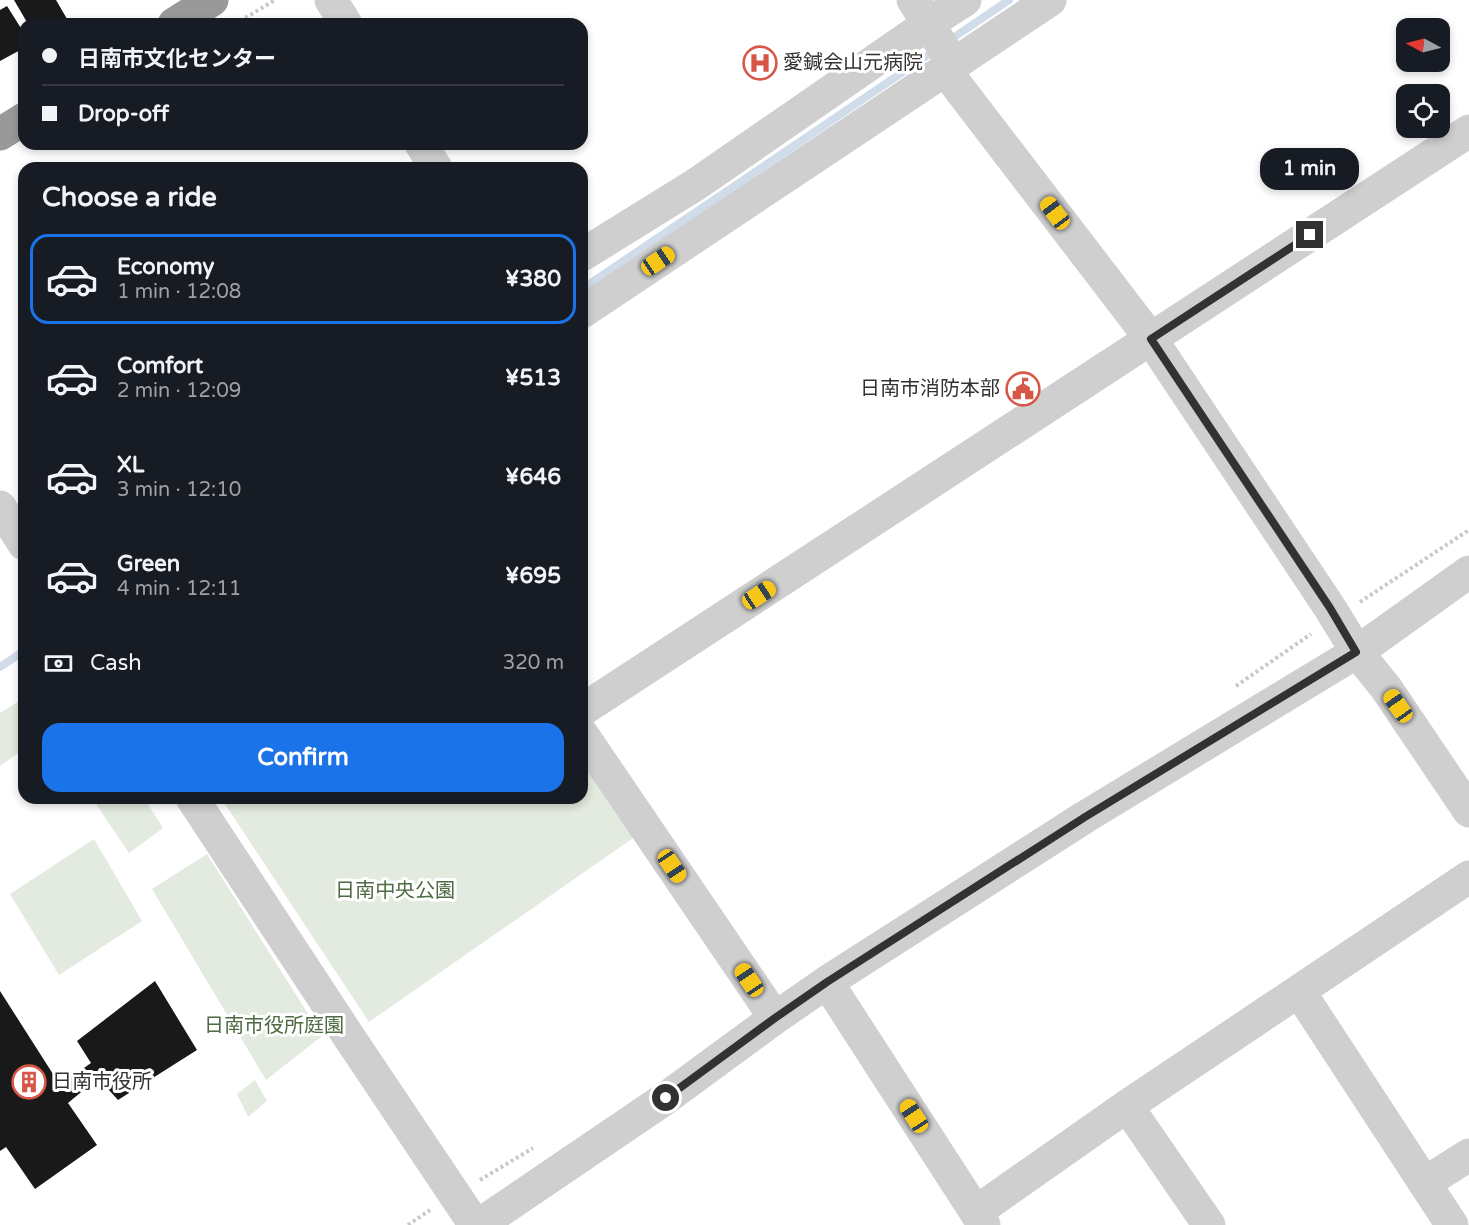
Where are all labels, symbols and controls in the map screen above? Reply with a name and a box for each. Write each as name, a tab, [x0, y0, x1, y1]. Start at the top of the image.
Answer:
north arrow	[1396, 18, 1450, 72]
map controls	[1396, 18, 1450, 138]
hospital icon: 愛鍼会山元病院	[742, 45, 778, 81]
text: 日南市文化センター	[78, 46, 276, 72]
place label: 愛鍼会山元病院	[783, 51, 923, 75]
button: locate	[1396, 84, 1450, 138]
text: Drop-off	[78, 101, 169, 127]
callout: 1 min	[1260, 148, 1360, 190]
text: 1 min	[1283, 157, 1336, 181]
text: Choose a ride	[42, 181, 217, 214]
car	[1037, 193, 1073, 233]
route end	[1296, 221, 1323, 248]
car	[638, 243, 678, 279]
icon: car	[45, 252, 99, 306]
text: Economy	[117, 254, 214, 280]
text: ¥380	[505, 266, 561, 292]
text: 1 min · 12:08	[117, 280, 241, 304]
icon: car	[45, 351, 99, 405]
text: Comfort	[117, 353, 203, 379]
text: ¥513	[505, 365, 561, 391]
public building icon: 日南市消防本部	[1005, 371, 1041, 407]
place label: 日南市消防本部	[860, 377, 1000, 401]
text: 2 min · 12:09	[117, 379, 241, 403]
icon: car	[45, 450, 99, 504]
text: XL	[117, 452, 144, 478]
text: ¥646	[505, 464, 561, 490]
text: 3 min · 12:10	[117, 478, 241, 502]
icon: car	[45, 549, 99, 603]
text: Green	[117, 551, 180, 577]
text: ¥695	[505, 563, 561, 589]
text: 4 min · 12:11	[117, 577, 241, 601]
car	[739, 578, 779, 612]
icon: cash	[42, 647, 75, 680]
text: Cash	[90, 650, 142, 676]
text: 320 m	[503, 651, 564, 675]
car	[1380, 686, 1416, 726]
button: Confirm	[42, 723, 564, 792]
car	[654, 846, 690, 886]
park label: 日南中央公園	[335, 879, 455, 903]
car	[731, 960, 767, 1000]
park label: 日南市役所庭園	[204, 1014, 344, 1038]
building icon: 日南市役所	[11, 1064, 47, 1100]
place label: 日南市役所	[52, 1070, 152, 1094]
route start	[652, 1084, 679, 1111]
car	[897, 1096, 931, 1136]

